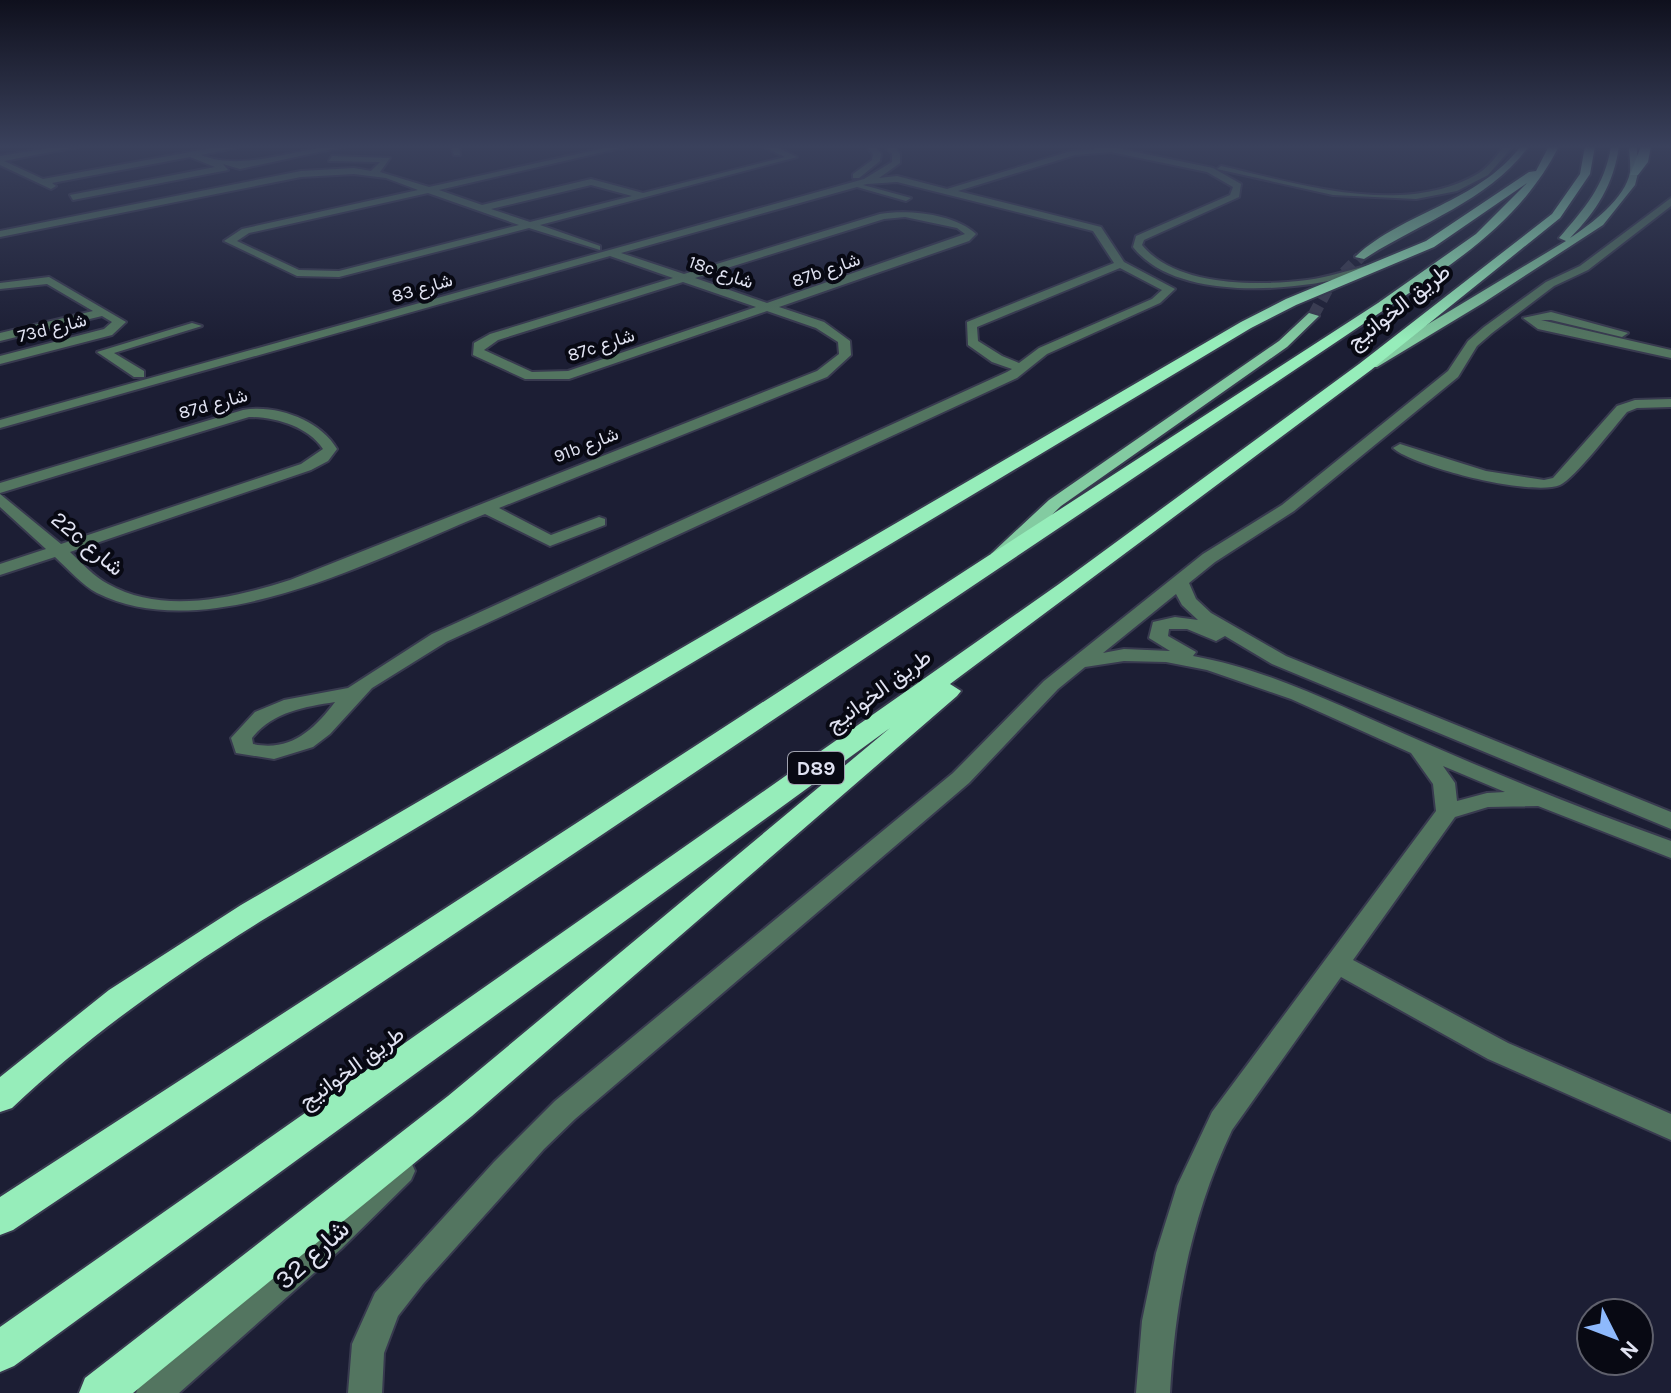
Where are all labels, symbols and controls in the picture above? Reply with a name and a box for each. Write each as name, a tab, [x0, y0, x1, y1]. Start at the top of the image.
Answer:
street label: 87b شارع	[789, 248, 863, 293]
street label: 18c شارع	[686, 251, 756, 294]
street label: طريق الخوانيج	[1342, 258, 1456, 356]
street label: شارع 83	[389, 269, 455, 308]
street label: 73d شارع	[15, 309, 89, 348]
street label: 87c شارع	[565, 324, 638, 367]
street label: 87d شارع	[176, 384, 250, 425]
street label: 91b شارع	[551, 423, 622, 468]
street label: 22c شارع	[45, 506, 129, 582]
street label: طريق الخوانيج	[821, 644, 937, 739]
road number: D89	[788, 752, 844, 784]
street label: طريق الخوانيج	[294, 1021, 410, 1116]
street label: شارع 32	[269, 1213, 357, 1297]
north arrow	[1575, 1297, 1655, 1377]
text: N	[1614, 1335, 1644, 1364]

